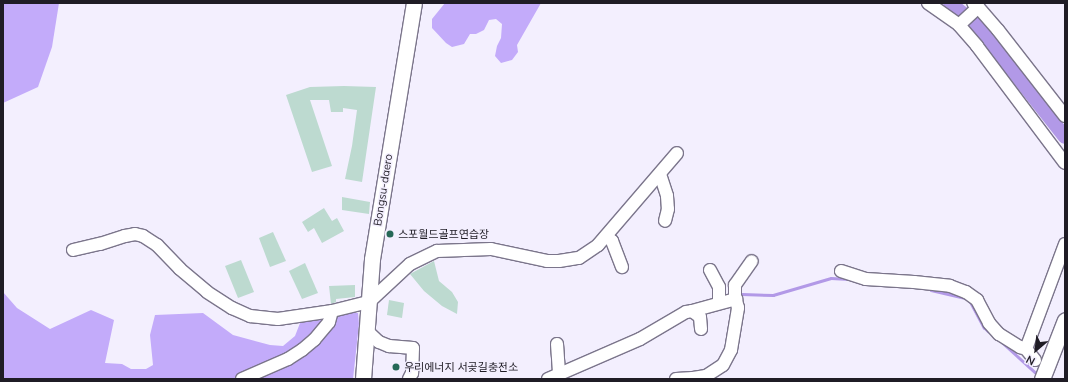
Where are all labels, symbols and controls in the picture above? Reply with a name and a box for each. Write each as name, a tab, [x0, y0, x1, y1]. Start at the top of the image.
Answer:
street label: Bongsu-daero	[371, 153, 395, 227]
place label: 스포월드골프연습장	[398, 227, 489, 241]
marker: 스포월드골프연습장	[385, 229, 395, 239]
north arrow	[1016, 330, 1056, 370]
text: N	[1023, 352, 1037, 369]
place label: 우리에너지 서곶길충전소	[404, 360, 518, 374]
marker: 우리에너지 서곶길충전소	[391, 362, 401, 372]

